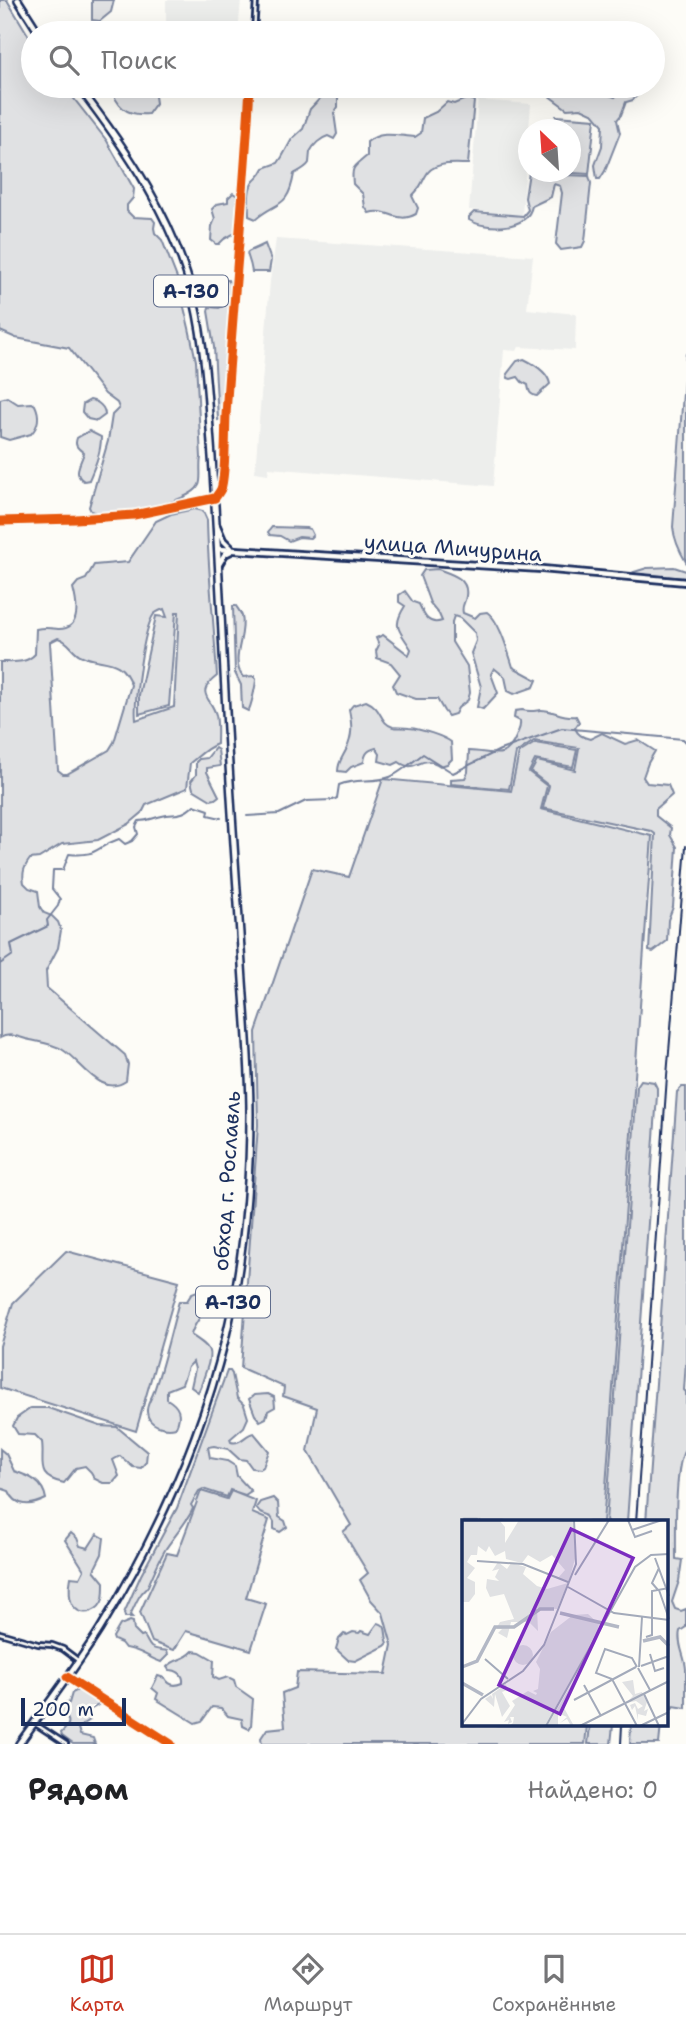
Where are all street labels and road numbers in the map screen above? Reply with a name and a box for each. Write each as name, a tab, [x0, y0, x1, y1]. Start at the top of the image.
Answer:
road number: А-130	[154, 276, 228, 306]
street label: улица Мичурина	[363, 528, 543, 568]
street label: обход г. Рославль	[207, 1090, 247, 1272]
road number: А-130	[196, 1286, 270, 1318]

